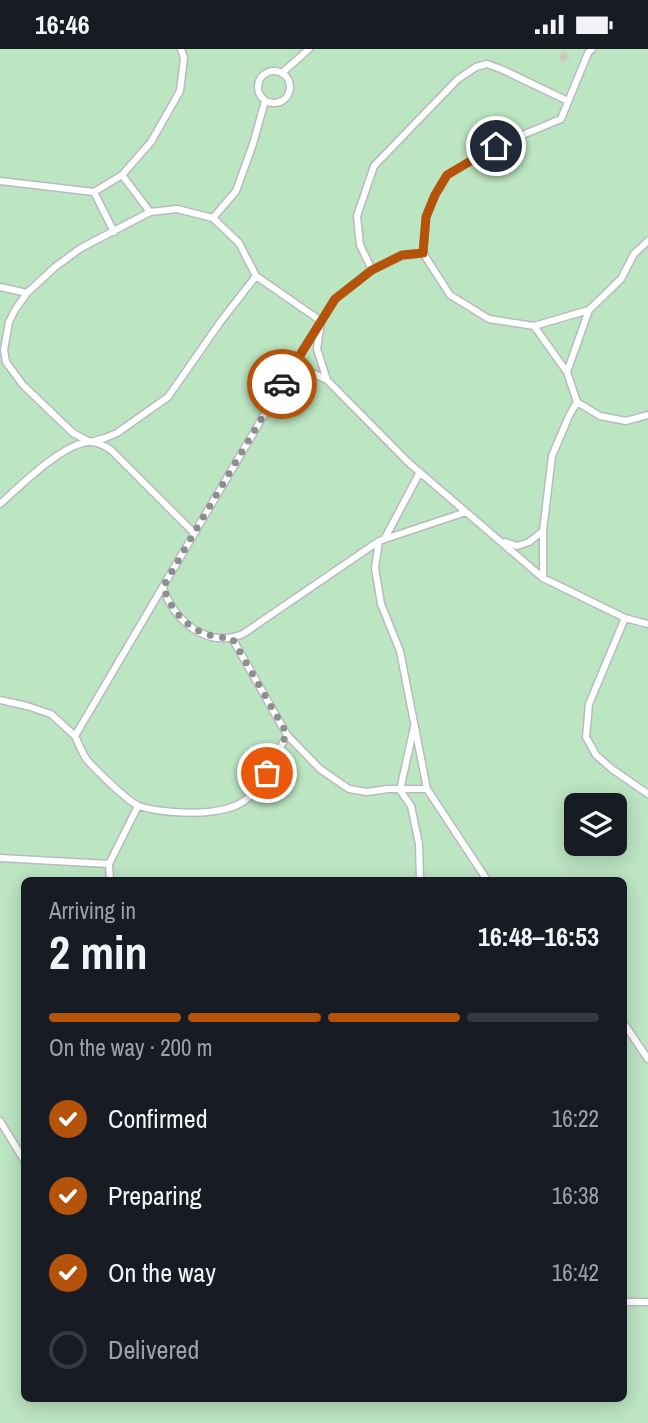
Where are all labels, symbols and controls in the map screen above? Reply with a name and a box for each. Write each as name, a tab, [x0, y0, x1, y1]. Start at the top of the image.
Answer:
text: 16:46	[35, 7, 90, 42]
pin	[466, 116, 526, 176]
icon: home	[477, 127, 515, 165]
courier	[247, 349, 317, 419]
icon: car	[263, 365, 301, 403]
pin	[237, 743, 297, 803]
icon: bag	[248, 754, 286, 792]
map controls	[564, 793, 627, 856]
button: layers	[564, 793, 627, 856]
text: Arriving in	[49, 895, 136, 926]
text: 16:48–16:53	[478, 919, 599, 954]
text: 2 min	[49, 921, 148, 983]
text: On the way · 200 m	[49, 1032, 213, 1063]
icon: check	[49, 1100, 87, 1138]
text: Confirmed	[108, 1101, 208, 1136]
text: 16:22	[552, 1103, 599, 1134]
icon: check	[49, 1177, 87, 1215]
text: Preparing	[108, 1178, 202, 1213]
text: 16:38	[552, 1180, 599, 1211]
icon: check	[49, 1254, 87, 1292]
text: On the way	[108, 1255, 216, 1290]
text: 16:42	[552, 1257, 599, 1288]
text: Delivered	[108, 1332, 199, 1367]

